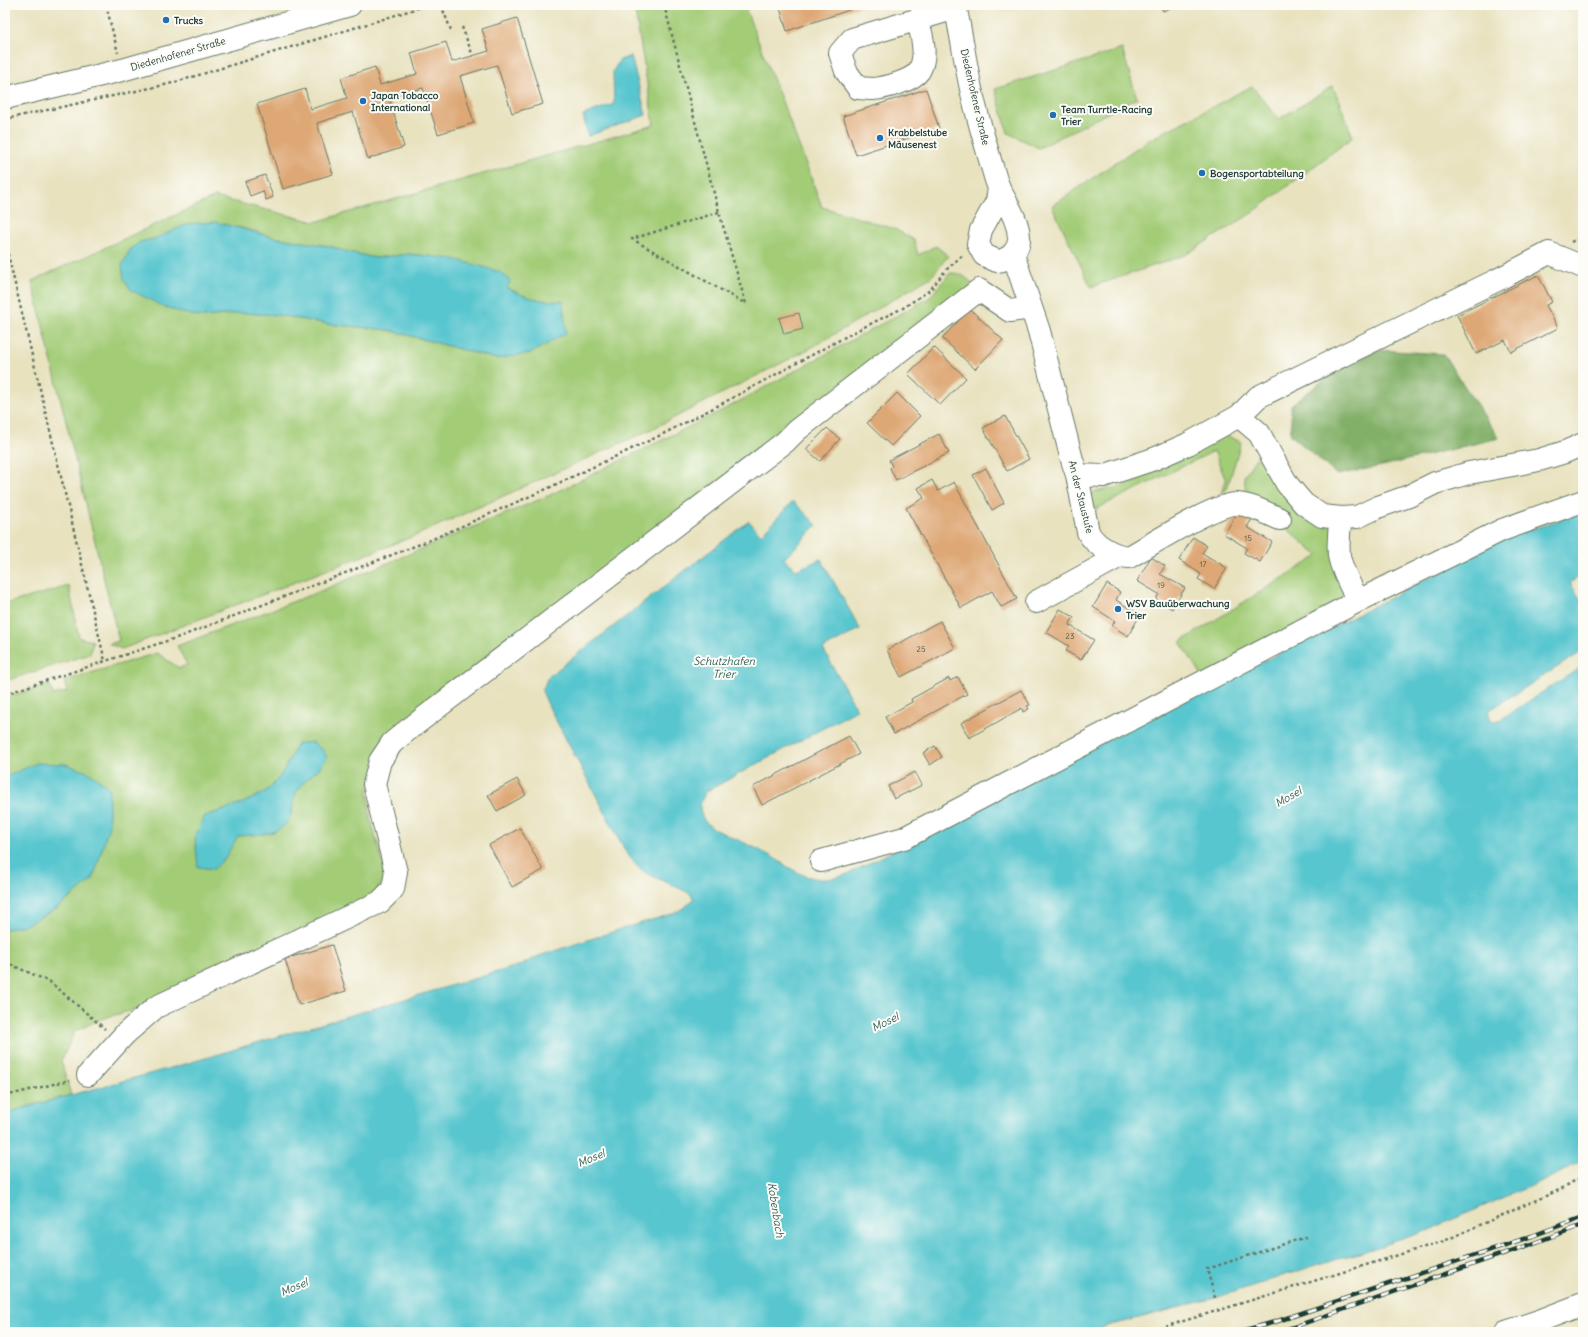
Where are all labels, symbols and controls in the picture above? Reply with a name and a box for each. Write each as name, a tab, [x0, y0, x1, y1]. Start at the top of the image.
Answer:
place label: Trucks	[174, 14, 204, 27]
marker: Trucks	[161, 15, 171, 25]
street label: Diedenhofener Straße	[129, 34, 227, 74]
street label: Diedenhofener Straße	[958, 48, 992, 146]
place label: Japan Tobacco International	[371, 89, 439, 114]
marker: Japan Tobacco International	[358, 96, 368, 106]
place label: Team Turrtle-Racing Trier	[1061, 103, 1153, 128]
marker: Team Turrtle-Racing Trier	[1048, 110, 1058, 120]
place label: Krabbelstube Mäusenest	[888, 126, 948, 151]
marker: Krabbelstube Mäusenest	[875, 133, 885, 143]
place label: Bogensportabteilung	[1210, 167, 1304, 180]
marker: Bogensportabteilung	[1197, 168, 1207, 178]
street label: An der Staustufe	[1066, 459, 1096, 535]
house number: 15	[1244, 533, 1252, 543]
house number: 17	[1199, 559, 1207, 569]
house number: 19	[1157, 580, 1165, 590]
place label: WSV Bauüberwachung Trier	[1126, 597, 1230, 622]
marker: WSV Bauüberwachung Trier	[1113, 604, 1123, 614]
house number: 23	[1066, 631, 1075, 641]
house number: 25	[917, 644, 926, 654]
water label: Schutzhafen Trier	[693, 654, 755, 681]
water label: Mosel	[1272, 783, 1305, 810]
water label: Mosel	[869, 1009, 902, 1035]
water label: Mosel	[575, 1145, 608, 1170]
water label: Kobenbach	[765, 1182, 787, 1239]
water label: Mosel	[278, 1274, 311, 1299]

